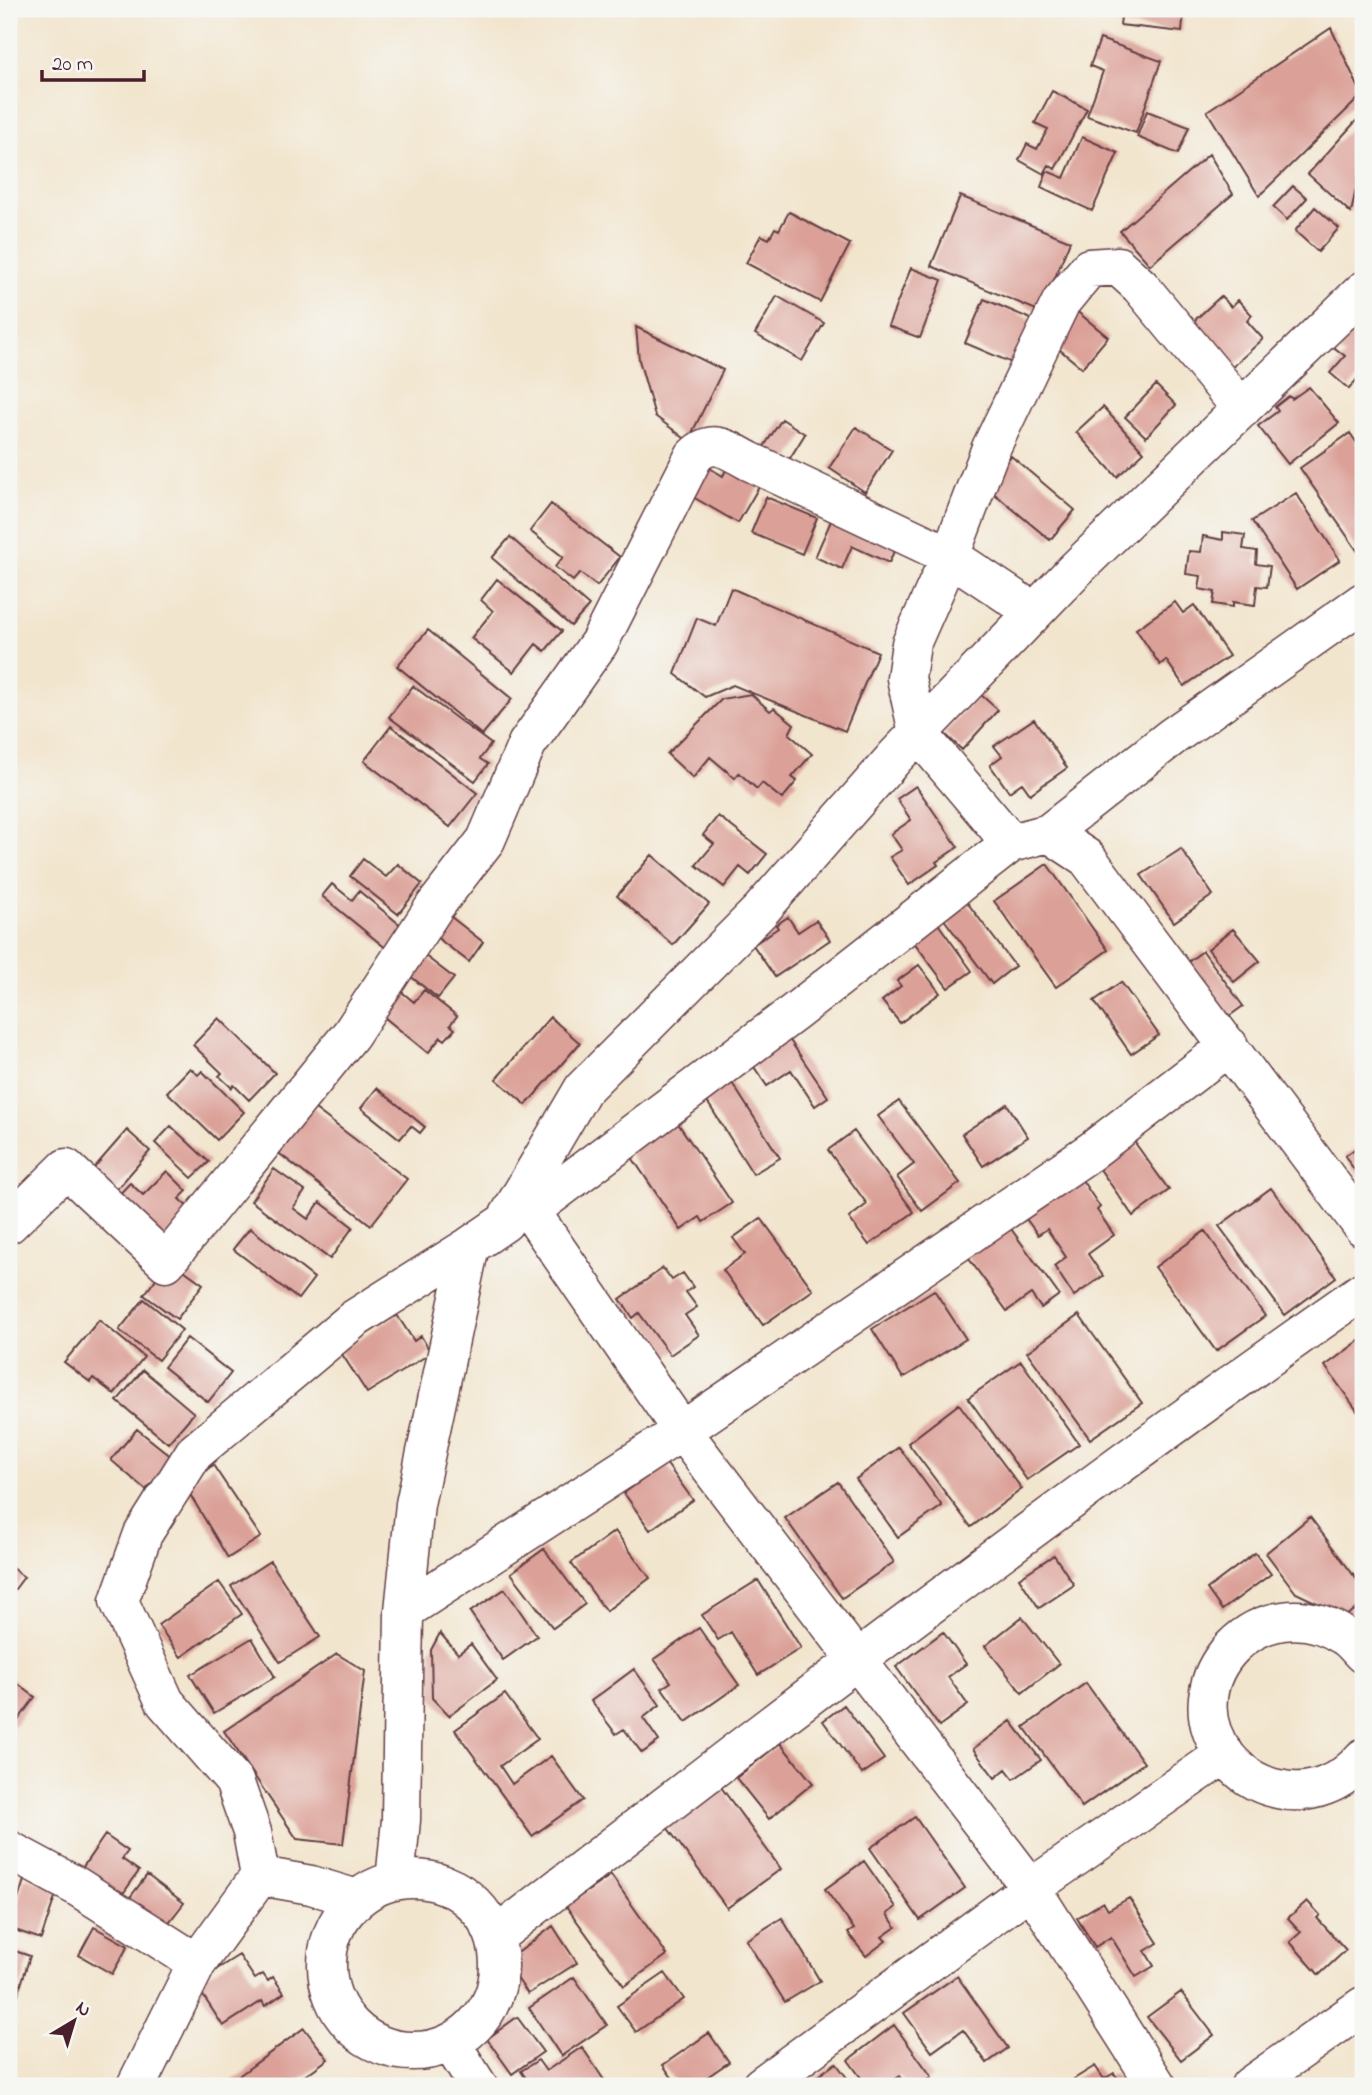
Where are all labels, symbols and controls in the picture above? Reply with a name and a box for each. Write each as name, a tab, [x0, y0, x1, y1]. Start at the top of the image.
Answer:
scale bar	[42, 38, 144, 82]
text: 20 m	[52, 50, 93, 80]
north arrow	[38, 1986, 108, 2056]
text: N	[70, 1995, 96, 2024]

